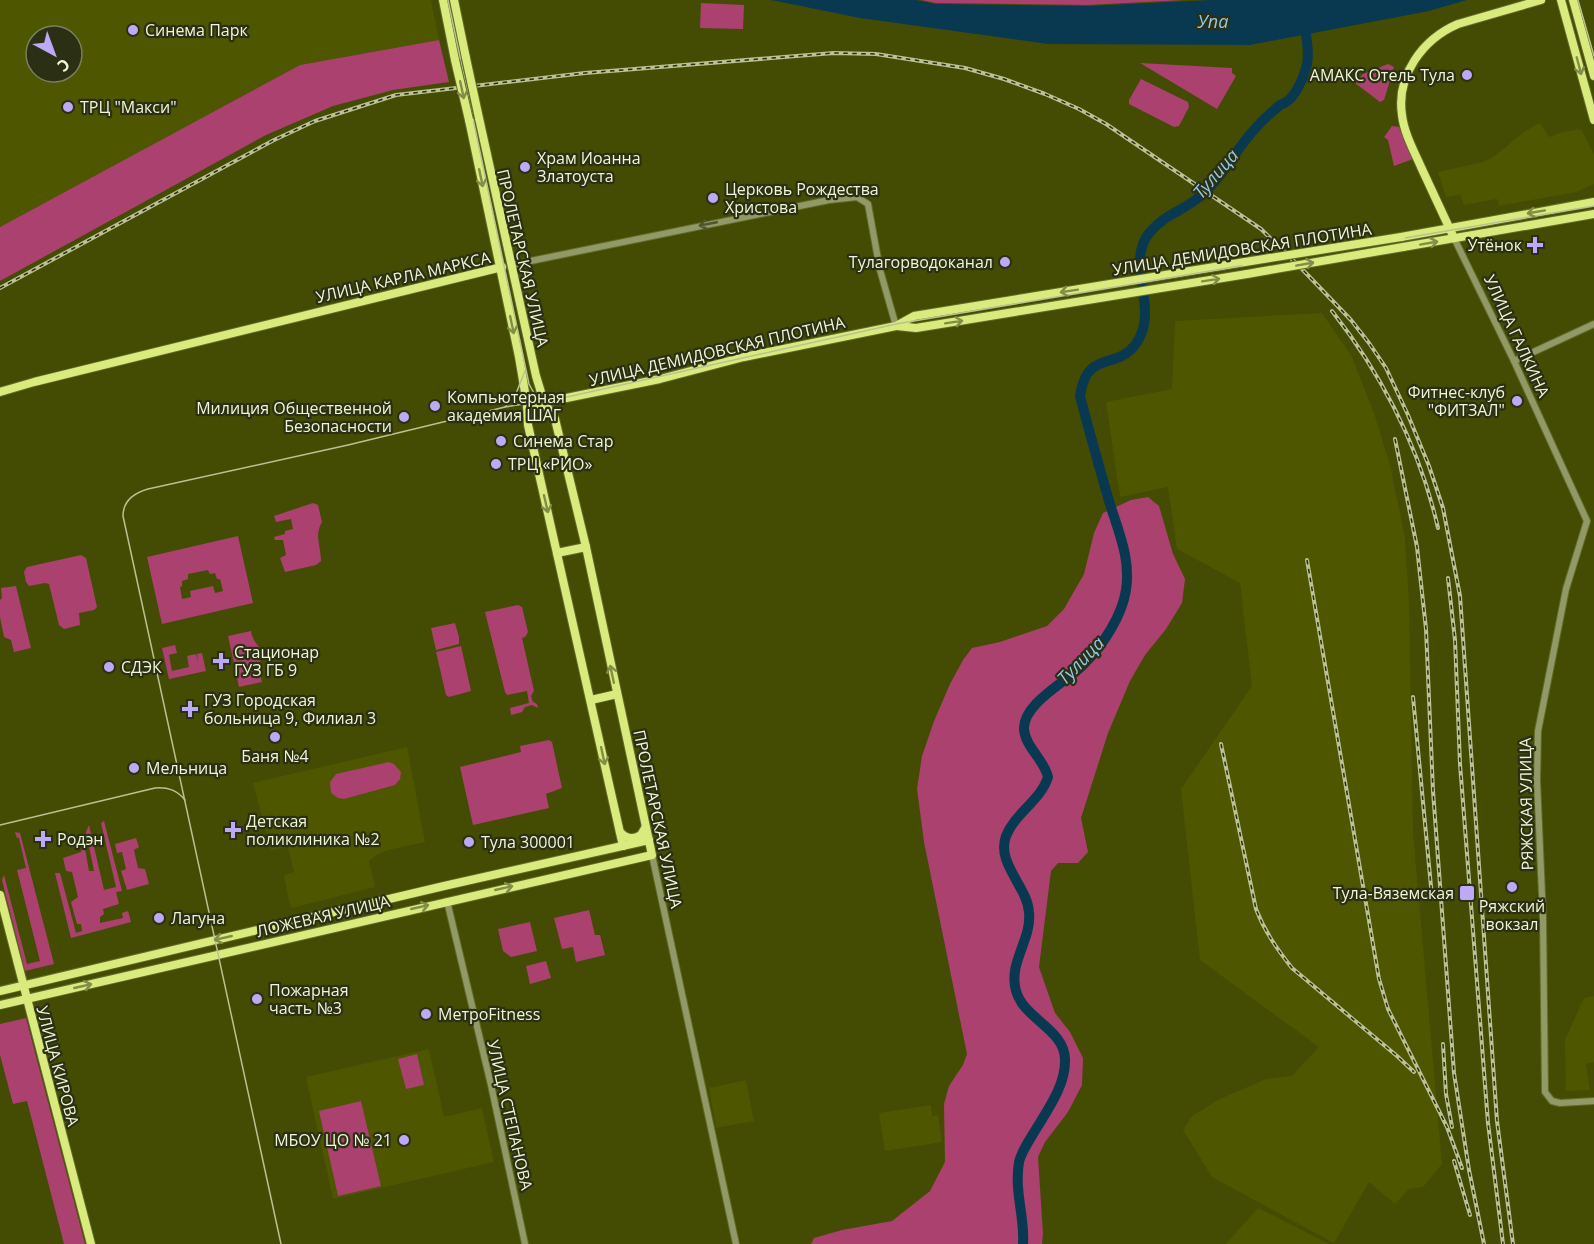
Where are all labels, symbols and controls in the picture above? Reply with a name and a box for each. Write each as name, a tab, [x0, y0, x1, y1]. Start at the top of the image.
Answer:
water label: Упа	[1197, 9, 1228, 33]
place label: Синема Парк	[145, 19, 248, 41]
marker: Синема Парк	[126, 23, 140, 37]
north arrow	[24, 24, 84, 84]
text: С	[53, 54, 75, 77]
one-way arrow	[1574, 57, 1585, 76]
place label: АМАКС Отель Тула	[1310, 64, 1455, 86]
marker: АМАКС Отель Тула	[1460, 68, 1474, 82]
one-way arrow	[457, 80, 468, 99]
place label: ТРЦ "Макси"	[80, 96, 177, 118]
marker: ТРЦ "Макси"	[61, 100, 75, 114]
water label: Тулица	[1187, 144, 1243, 203]
place label: Храм Иоанна Златоуста	[537, 147, 641, 187]
marker: Храм Иоанна Златоуста	[518, 160, 532, 174]
one-way arrow	[476, 167, 487, 187]
street label: ПРОЛЕТАРСКАЯ УЛИЦА	[492, 167, 554, 350]
place label: Церковь Рождества Христова	[725, 178, 879, 218]
marker: Церковь Рождества Христова	[706, 191, 720, 205]
one-way arrow	[1527, 207, 1547, 218]
street label: УЛИЦА ДЕМИДОВСКАЯ ПЛОТИНА	[1111, 218, 1374, 280]
one-way arrow	[699, 219, 718, 230]
place label: Утёнок	[1468, 234, 1523, 256]
marker: Утёнок	[1526, 236, 1544, 254]
one-way arrow	[1418, 237, 1438, 248]
street label: УЛИЦА КАРЛА МАРКСА	[314, 246, 493, 308]
place label: Тулагорводоканал	[849, 251, 993, 273]
marker: Тулагорводоканал	[998, 255, 1012, 269]
one-way arrow	[1295, 258, 1314, 269]
street label: УЛИЦА ГАЛКИНА	[1479, 271, 1555, 402]
one-way arrow	[1200, 274, 1220, 285]
one-way arrow	[1059, 286, 1079, 297]
street label: УЛИЦА ДЕМИДОВСКАЯ ПЛОТИНА	[587, 311, 848, 391]
one-way arrow	[507, 314, 518, 334]
one-way arrow	[943, 316, 963, 327]
place label: Фитнес-клуб "ФИТЗАЛ"	[1408, 381, 1505, 421]
place label: Компьютерная академия ШАГ	[447, 386, 565, 426]
marker: Фитнес-клуб "ФИТЗАЛ"	[1510, 394, 1524, 408]
place label: Милиция Общественной Безопасности	[196, 397, 392, 437]
marker: Компьютерная академия ШАГ	[428, 399, 442, 413]
marker: Милиция Общественной Безопасности	[397, 410, 411, 424]
place label: Синема Стар	[513, 430, 613, 452]
marker: Синема Стар	[494, 434, 508, 448]
place label: ТРЦ «РИО»	[508, 453, 593, 475]
marker: ТРЦ «РИО»	[489, 457, 503, 471]
one-way arrow	[541, 494, 552, 513]
water label: Тулица	[1051, 631, 1109, 690]
place label: Стационар ГУЗ ГБ 9	[234, 641, 319, 681]
marker: Стационар ГУЗ ГБ 9	[212, 652, 230, 670]
place label: СДЭК	[121, 656, 162, 678]
marker: СДЭК	[102, 660, 116, 674]
one-way arrow	[606, 665, 618, 684]
place label: ГУЗ Городская больница 9, Филиал 3	[204, 689, 376, 729]
marker: ГУЗ Городская больница 9, Филиал 3	[181, 700, 199, 718]
street label: ПРОЛЕТАРСКАЯ УЛИЦА	[628, 728, 688, 911]
marker: Баня №4	[268, 730, 282, 744]
street label: РЯЖСКАЯ УЛИЦА	[1514, 737, 1538, 871]
place label: Баня №4	[241, 745, 309, 767]
one-way arrow	[598, 745, 609, 765]
place label: Мельница	[146, 757, 227, 779]
marker: Мельница	[127, 761, 141, 775]
place label: Детская поликлиника №2	[246, 810, 380, 850]
marker: Детская поликлиника №2	[224, 821, 242, 839]
place label: Родэн	[57, 828, 103, 850]
marker: Родэн	[34, 830, 52, 848]
place label: Тула 300001	[481, 831, 575, 853]
marker: Тула 300001	[462, 835, 476, 849]
marker: Ряжский вокзал	[1505, 880, 1519, 894]
one-way arrow	[494, 882, 513, 893]
place label: Тула-Вяземская	[1333, 882, 1454, 904]
marker: Тула-Вяземская	[1458, 884, 1476, 902]
street label: ЛОЖЕВАЯ УЛИЦА	[254, 890, 393, 942]
place label: Ряжский вокзал	[1479, 895, 1545, 935]
one-way arrow	[410, 901, 429, 913]
place label: Лагуна	[171, 907, 225, 929]
marker: Лагуна	[152, 911, 166, 925]
one-way arrow	[214, 933, 233, 945]
one-way arrow	[73, 979, 92, 991]
place label: Пожарная часть №3	[269, 979, 349, 1019]
marker: Пожарная часть №3	[250, 992, 264, 1006]
street label: УЛИЦА КИРОВА	[31, 1003, 85, 1129]
place label: МетроFitness	[438, 1003, 540, 1025]
marker: МетроFitness	[419, 1007, 433, 1021]
street label: УЛИЦА СТЕПАНОВА	[482, 1038, 538, 1193]
place label: МБОУ ЦО № 21	[274, 1129, 392, 1151]
marker: МБОУ ЦО № 21	[397, 1133, 411, 1147]

